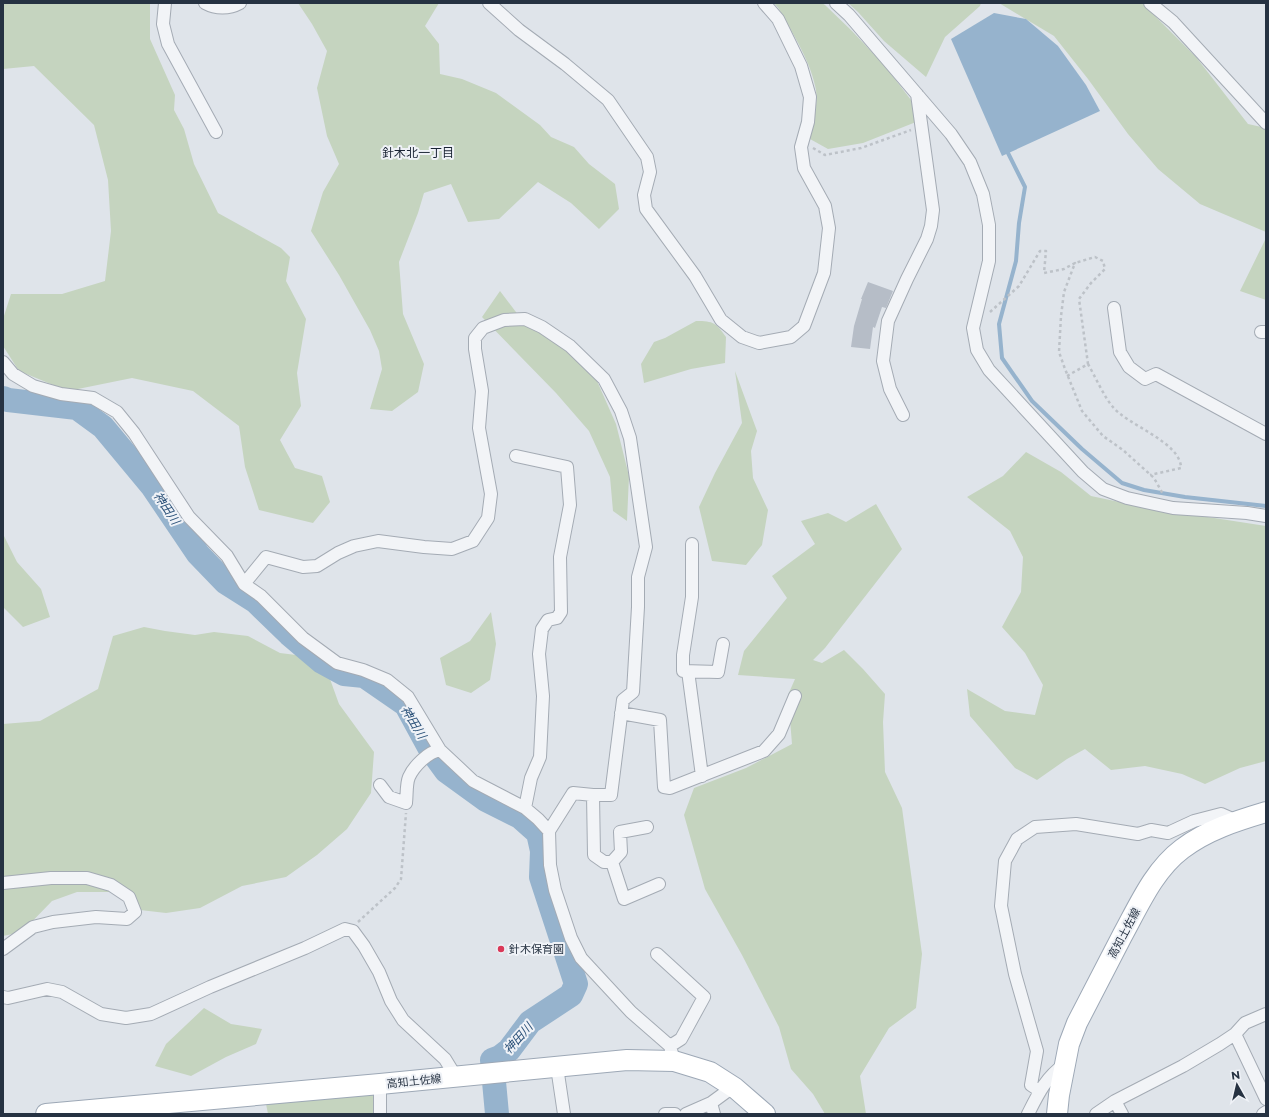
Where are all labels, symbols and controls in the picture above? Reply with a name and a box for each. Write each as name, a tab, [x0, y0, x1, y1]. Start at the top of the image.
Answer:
district label: 針木北一丁目	[382, 145, 454, 160]
water label: 神田川	[151, 489, 184, 529]
water label: 神田川	[398, 703, 431, 743]
street label: 高知土佐線	[1105, 905, 1143, 961]
place label: 針木保育園	[509, 942, 564, 956]
marker: 針木保育園	[496, 944, 506, 954]
water label: 神田川	[500, 1018, 537, 1056]
north arrow	[1217, 1065, 1257, 1105]
text: N	[1230, 1068, 1241, 1083]
street label: 高知土佐線	[386, 1071, 442, 1091]

